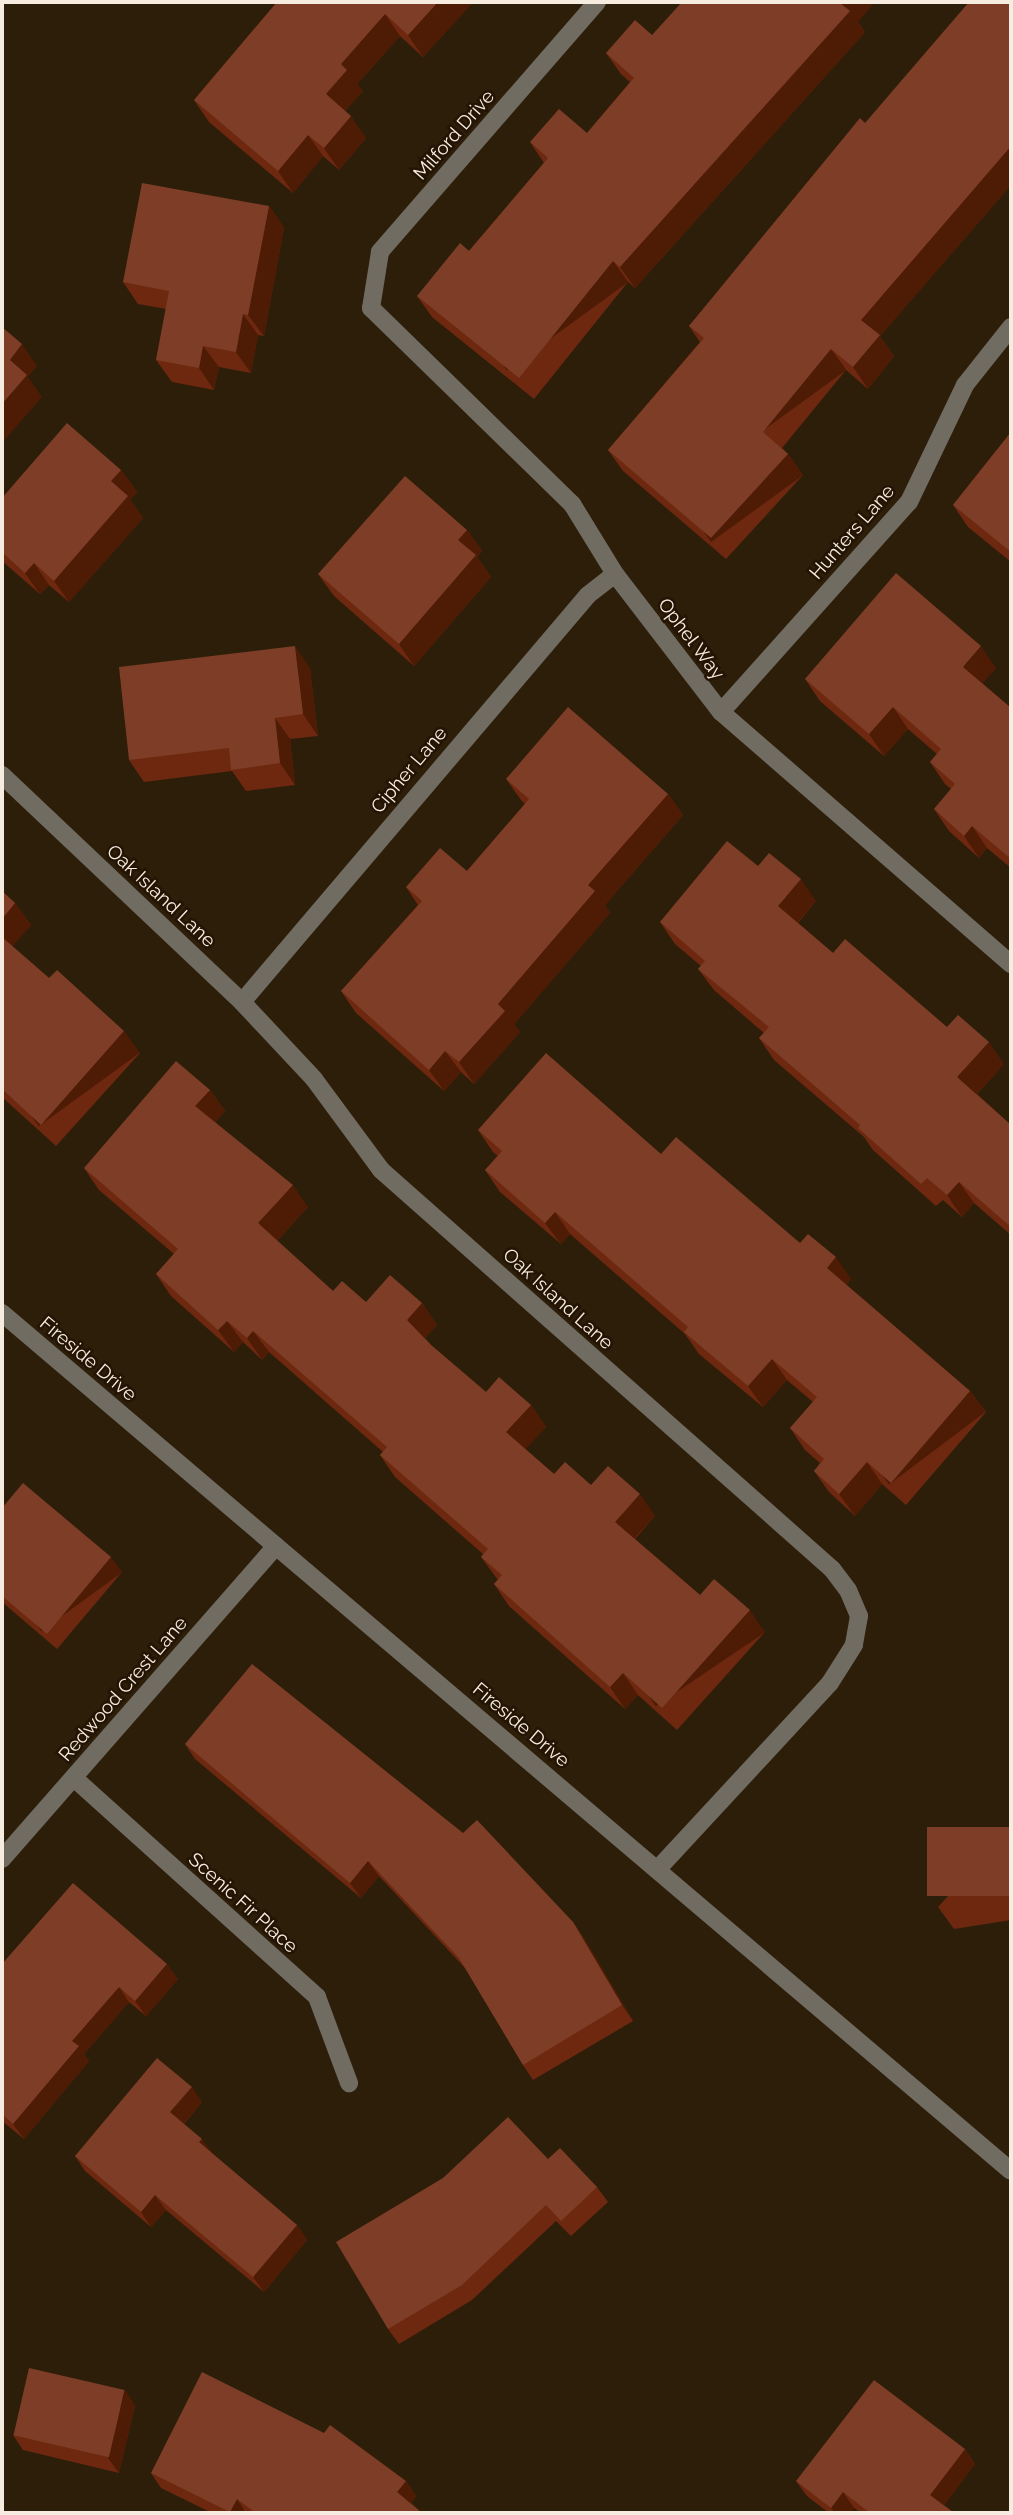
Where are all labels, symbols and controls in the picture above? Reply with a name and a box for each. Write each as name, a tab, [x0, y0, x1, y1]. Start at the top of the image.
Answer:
street label: Milford Drive	[409, 85, 499, 185]
street label: Hunters Lane	[805, 480, 899, 584]
street label: Ophel Way	[653, 593, 729, 685]
street label: Cipher Lane	[366, 722, 452, 818]
street label: Oak Island Lane	[102, 840, 220, 952]
street label: Oak Island Lane	[498, 1244, 618, 1354]
street label: Fireside Drive	[35, 1312, 141, 1406]
street label: Redwood Crest Lane	[54, 1612, 192, 1766]
street label: Fireside Drive	[468, 1678, 574, 1772]
street label: Scenic Fir Place	[184, 1848, 302, 1958]

